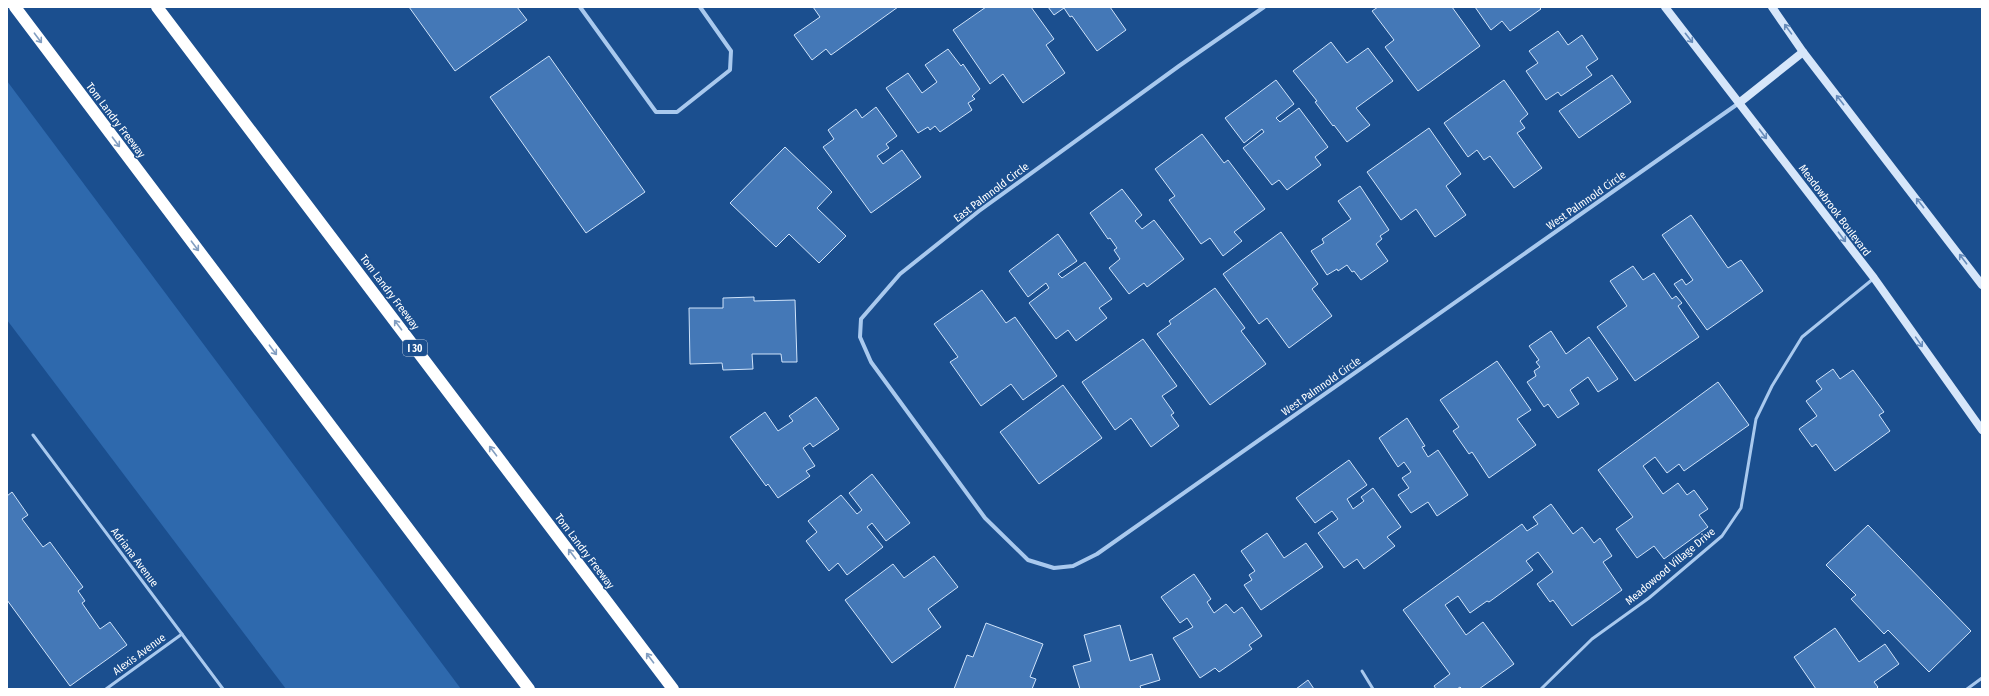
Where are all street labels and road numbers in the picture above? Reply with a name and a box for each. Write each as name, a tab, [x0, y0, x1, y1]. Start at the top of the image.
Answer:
street label: Tom Landry Freeway	[83, 80, 148, 160]
street label: East Palmnold Circle	[951, 160, 1031, 225]
street label: Meadowbrook Boulevard	[1796, 162, 1873, 259]
street label: West Palmnold Circle	[1544, 168, 1629, 233]
street label: Tom Landry Freeway	[357, 252, 422, 332]
road number: I 30	[403, 340, 427, 356]
street label: West Palmnold Circle	[1279, 354, 1364, 419]
street label: Tom Landry Freeway	[552, 511, 617, 591]
street label: Adriana Avenue	[108, 525, 161, 589]
street label: Meadowood Village Drive	[1623, 525, 1718, 608]
street label: Alexis Avenue	[110, 631, 168, 678]

